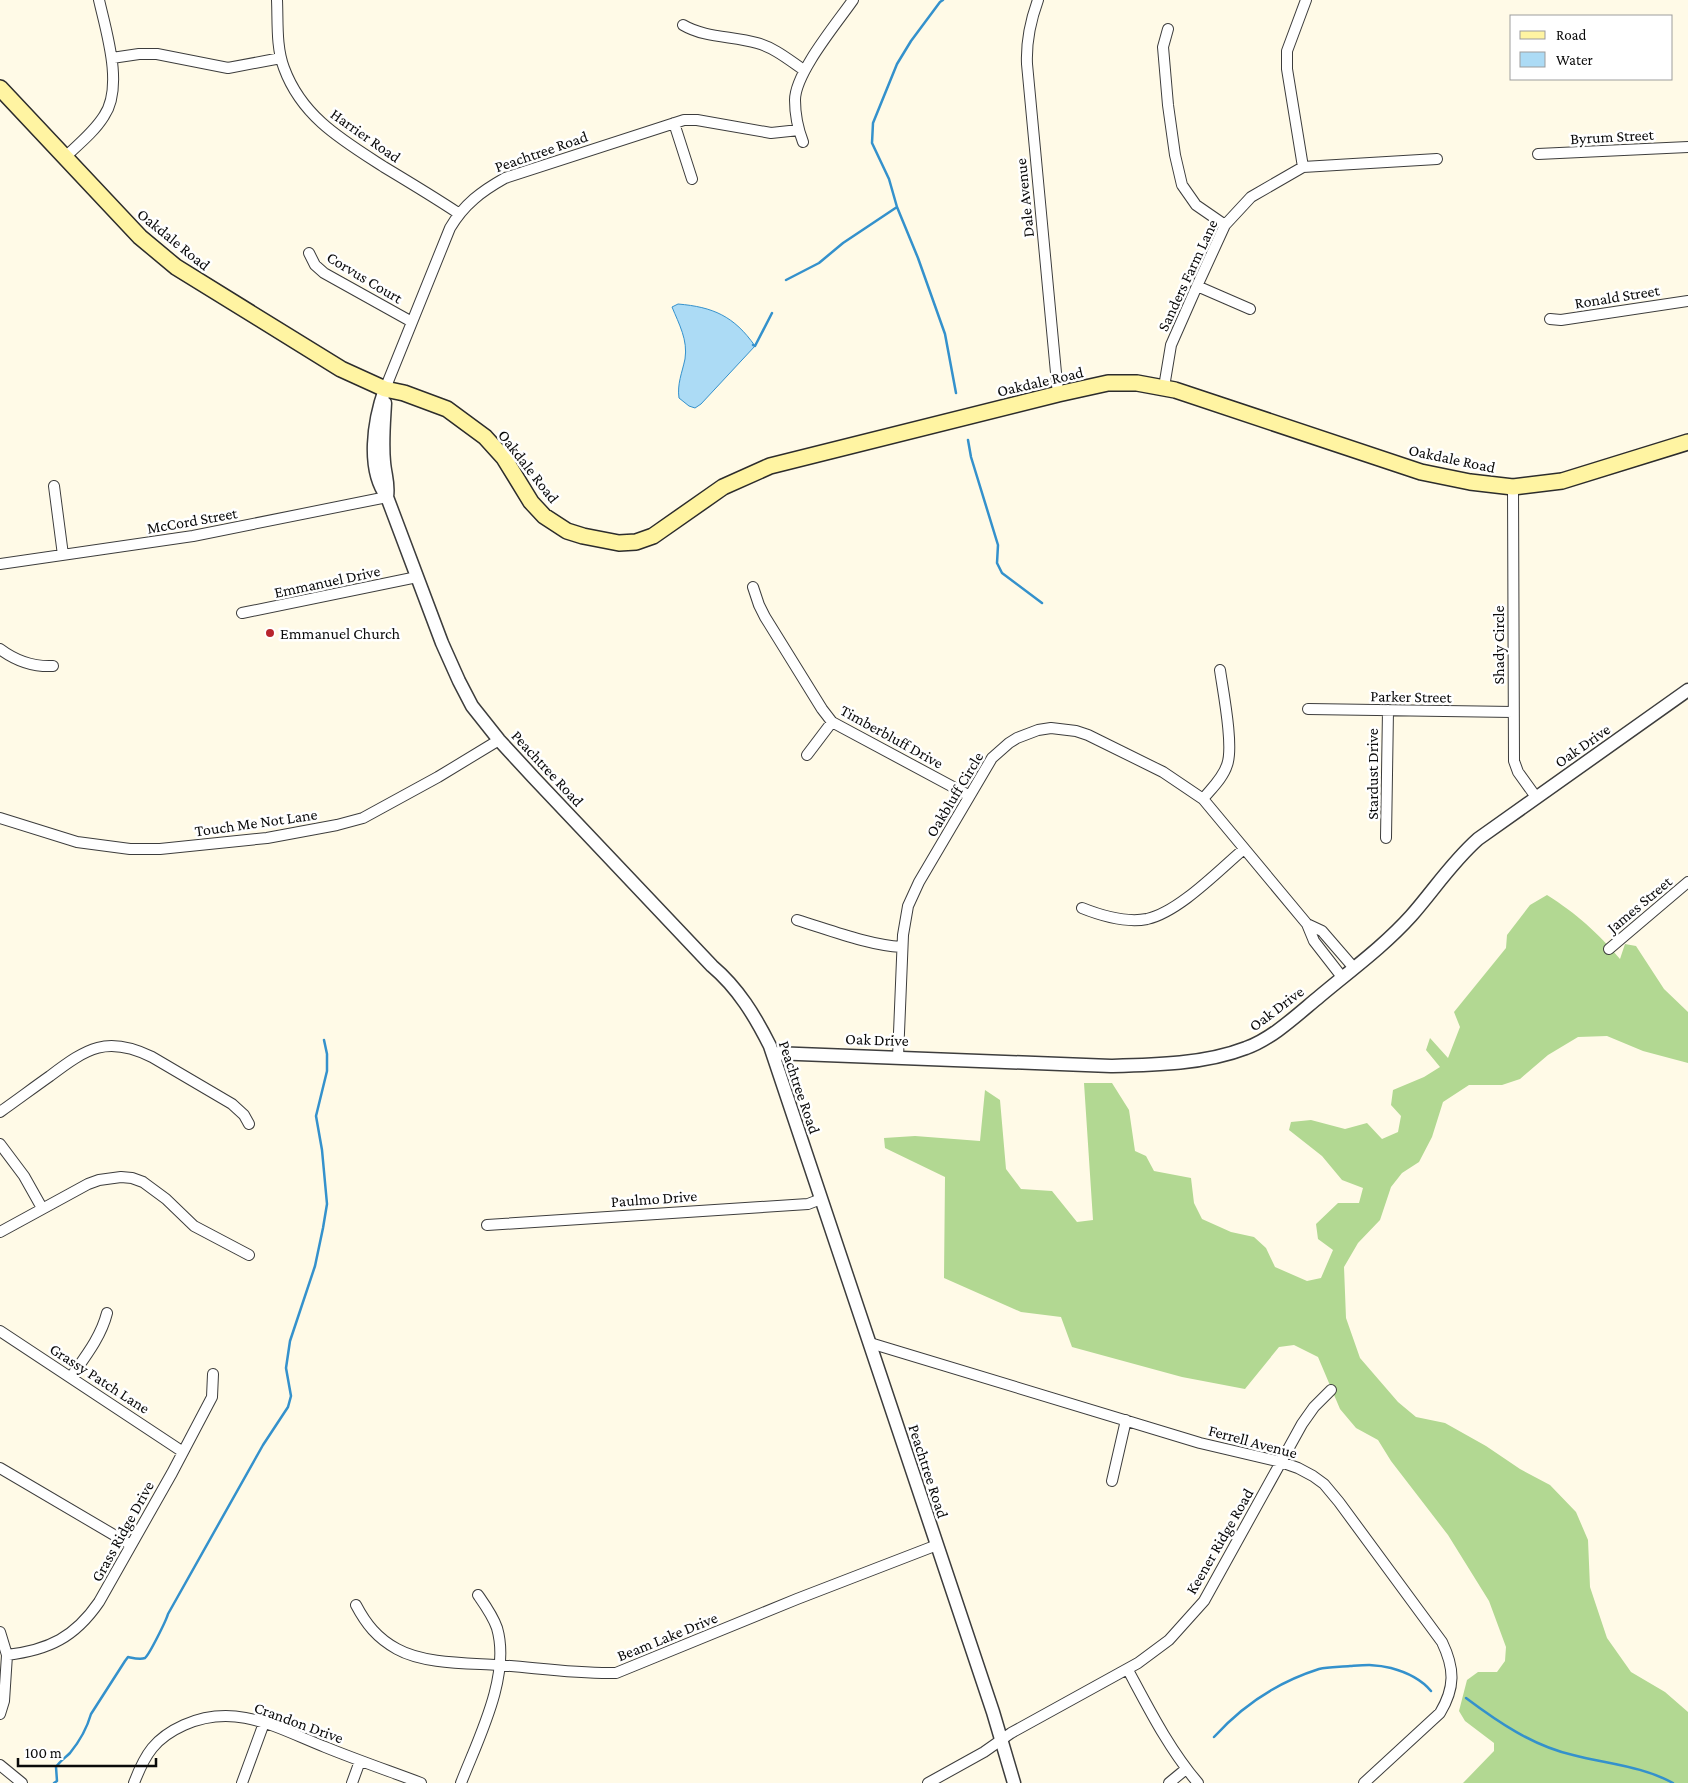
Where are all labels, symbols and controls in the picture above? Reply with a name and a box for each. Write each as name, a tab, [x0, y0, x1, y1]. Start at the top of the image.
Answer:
legend	[1510, 15, 1673, 80]
text: Road	[1556, 27, 1587, 43]
text: Water	[1556, 52, 1593, 68]
street label: Harrier Road	[327, 105, 404, 166]
street label: Byrum Street	[1570, 126, 1655, 148]
street label: Peachtree Road	[492, 127, 591, 175]
street label: Dale Avenue	[1012, 158, 1037, 238]
street label: Oakdale Road	[134, 205, 214, 274]
street label: Sanders Farm Lane	[1154, 217, 1221, 334]
street label: Corvus Court	[324, 248, 406, 307]
street label: Ronald Street	[1573, 281, 1661, 312]
street label: Oakdale Road	[995, 363, 1086, 400]
street label: Oakdale Road	[495, 426, 563, 507]
street label: Oakdale Road	[1407, 441, 1497, 476]
street label: McCord Street	[146, 504, 239, 537]
street label: Emmanuel Drive	[273, 562, 382, 601]
street label: Shady Circle	[1490, 605, 1508, 685]
place label: Emmanuel Church	[280, 625, 401, 642]
marker: Emmanuel Church	[264, 627, 276, 639]
street label: Parker Street	[1370, 687, 1453, 706]
street label: Timberbluff Drive	[837, 701, 946, 772]
street label: Oak Drive	[1551, 720, 1613, 771]
street label: Peachtree Road	[508, 727, 587, 810]
street label: Stardust Drive	[1364, 728, 1381, 820]
street label: Oakbluff Circle	[922, 749, 986, 840]
street label: Touch Me Not Lane	[194, 805, 318, 840]
street label: James Street	[1602, 872, 1676, 938]
street label: Oak Drive	[1246, 982, 1307, 1034]
street label: Oak Drive	[845, 1030, 909, 1049]
street label: Peachtree Road	[776, 1038, 824, 1137]
street label: Paulmo Drive	[610, 1187, 698, 1210]
street label: Grassy Patch Lane	[46, 1340, 153, 1418]
street label: Ferrell Avenue	[1207, 1421, 1299, 1461]
street label: Peachtree Road	[905, 1422, 952, 1521]
street label: Grass Ridge Drive	[88, 1478, 158, 1585]
street label: Keener Ridge Road	[1182, 1485, 1258, 1598]
street label: Beam Lake Drive	[614, 1609, 720, 1664]
street label: Crandon Drive	[252, 1698, 346, 1746]
scale bar	[18, 1736, 155, 1768]
text: 100 m	[25, 1745, 62, 1761]

